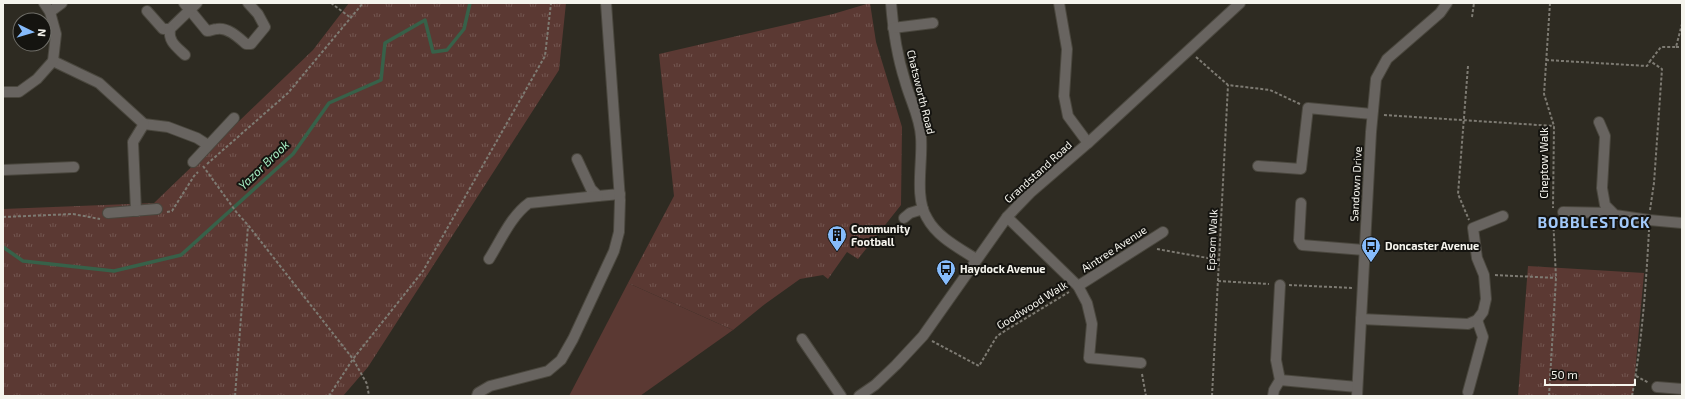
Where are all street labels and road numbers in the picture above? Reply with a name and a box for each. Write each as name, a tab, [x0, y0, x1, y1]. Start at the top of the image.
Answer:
street label: Chatsworth Road	[905, 48, 938, 135]
street label: Cheptow Walk	[1537, 127, 1550, 199]
street label: Grandstand Road	[1001, 138, 1074, 205]
street label: Sandown Drive	[1347, 146, 1364, 222]
street label: Epsom Walk	[1203, 209, 1220, 271]
street label: Aintree Avenue	[1079, 223, 1149, 275]
street label: Goodwood Walk	[994, 277, 1070, 332]

